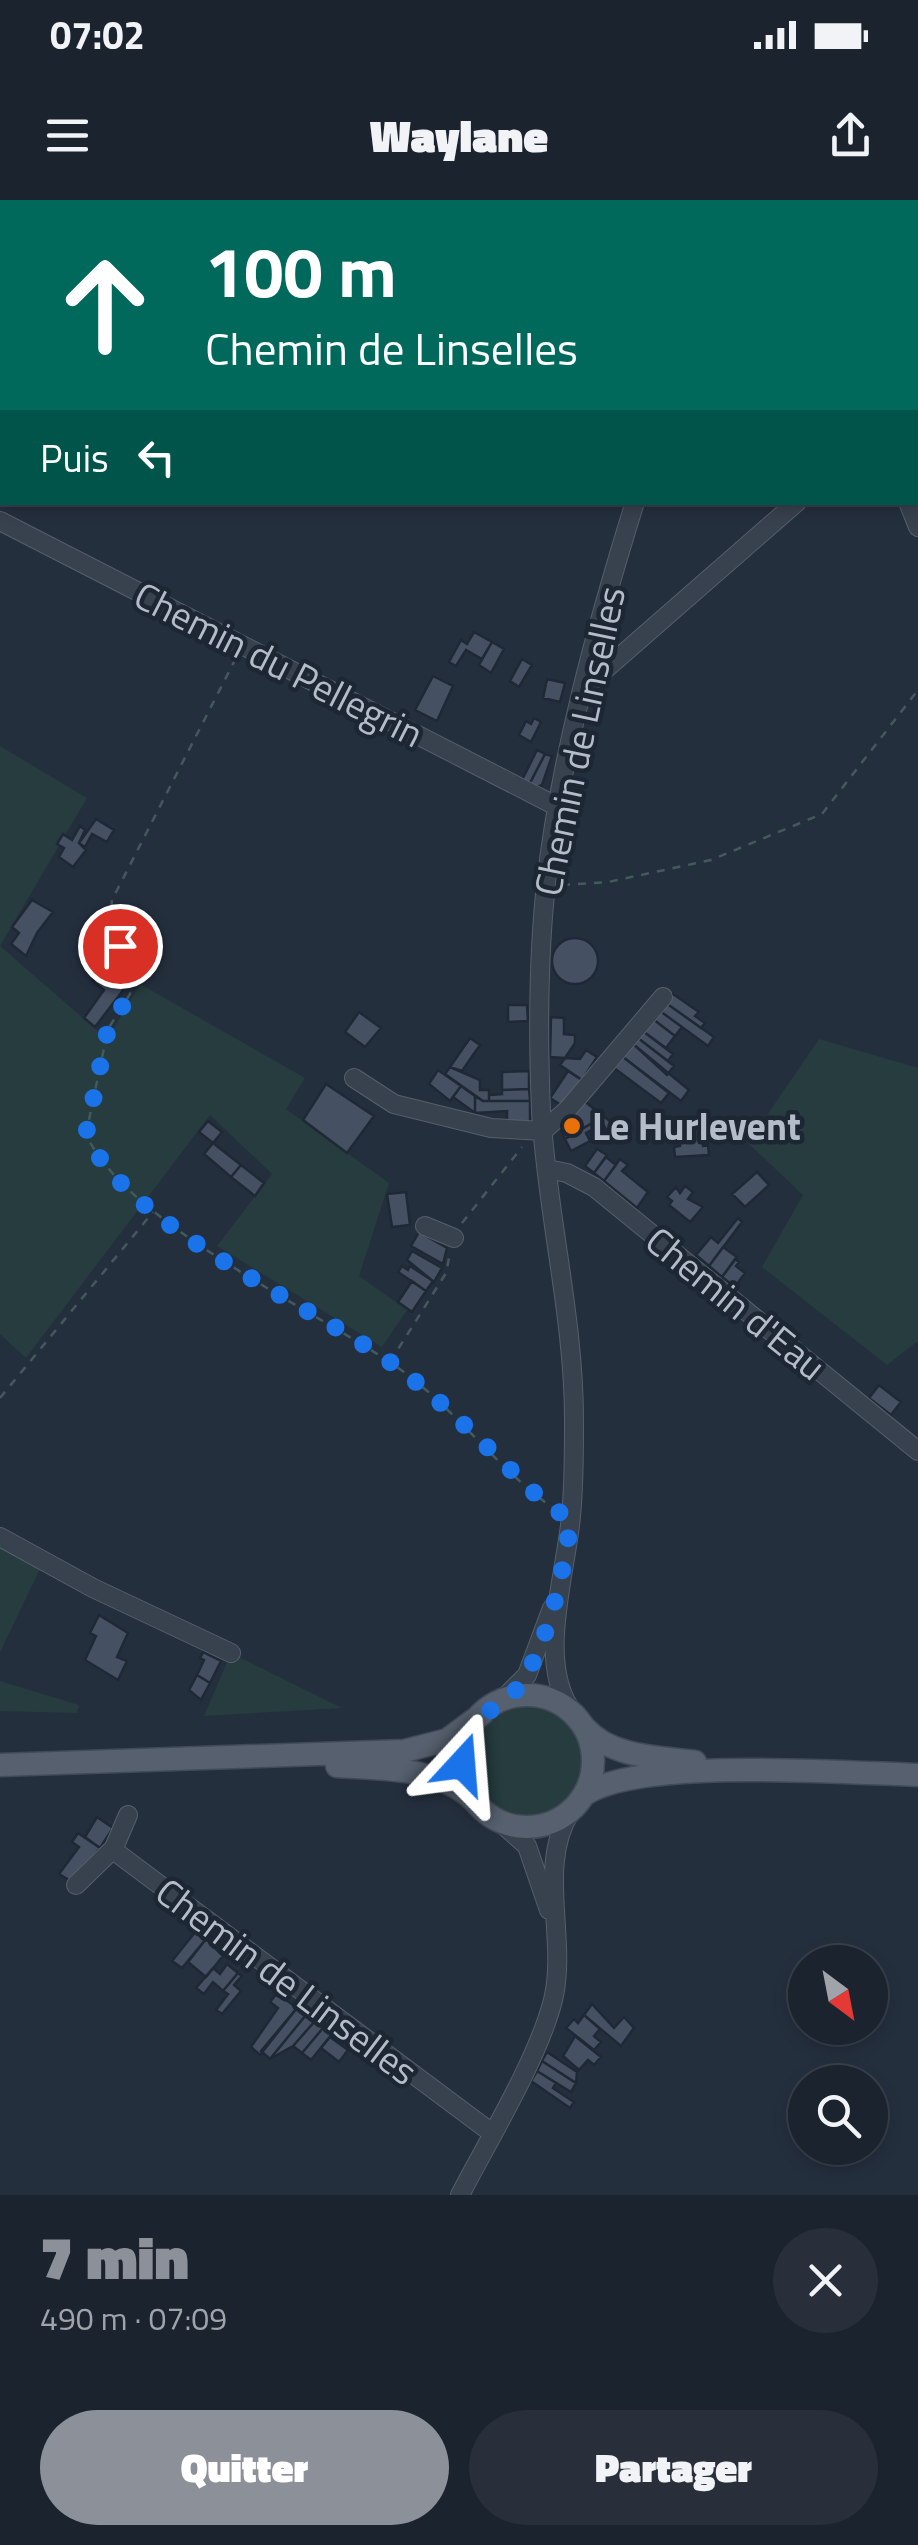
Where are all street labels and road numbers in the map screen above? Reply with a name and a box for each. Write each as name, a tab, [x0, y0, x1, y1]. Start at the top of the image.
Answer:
street label: Chemin du Pellegrin	[124, 566, 434, 762]
street label: Chemin de Linselles	[518, 581, 640, 901]
street label: Chemin d'Eau	[633, 1212, 839, 1394]
street label: Chemin de Linselles	[144, 1863, 430, 2099]

